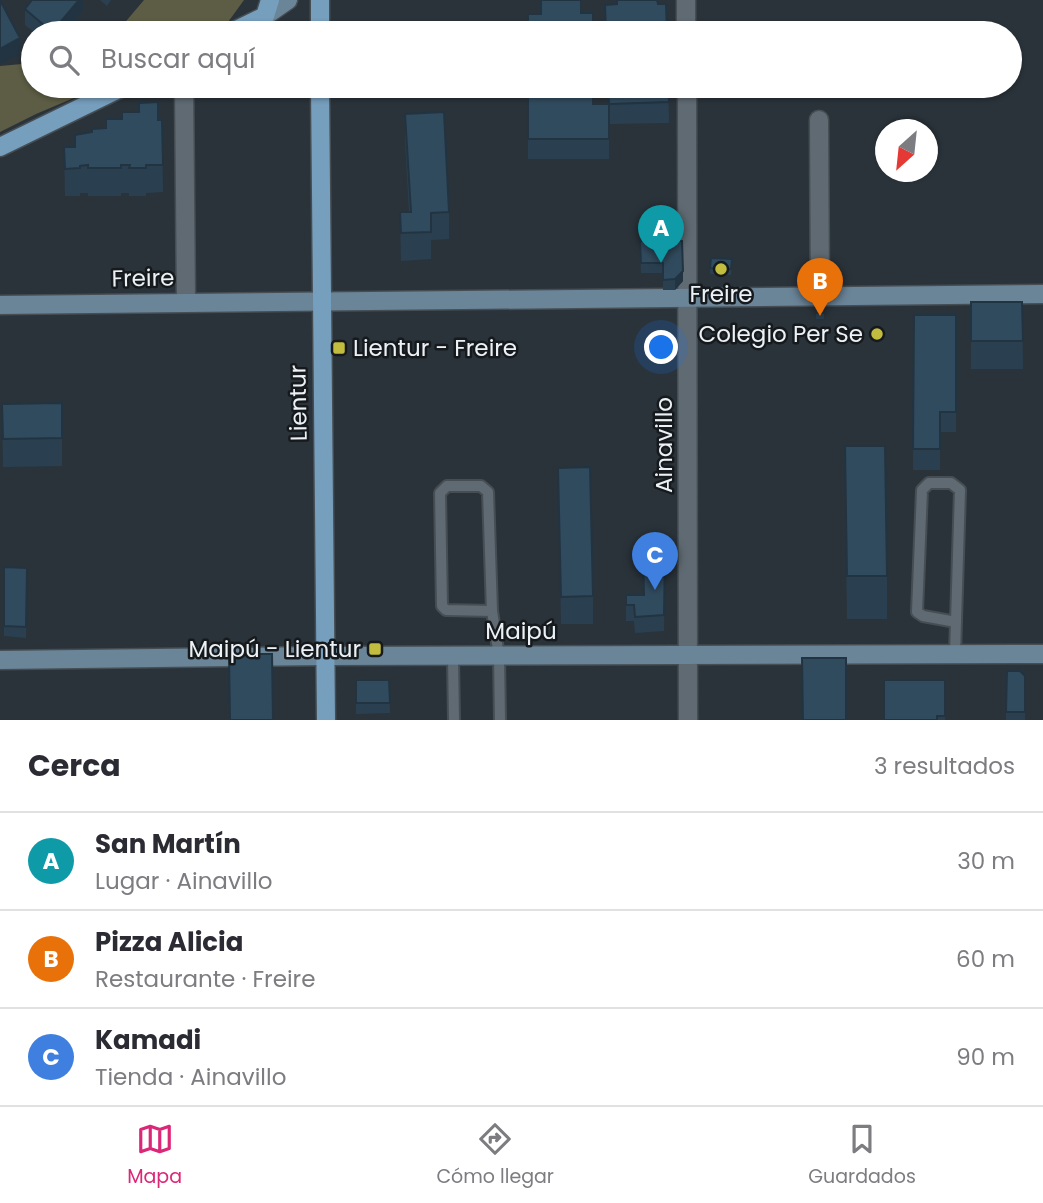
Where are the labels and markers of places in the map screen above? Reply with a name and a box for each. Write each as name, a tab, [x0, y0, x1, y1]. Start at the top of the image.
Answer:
pin: A	[638, 205, 684, 263]
pin: B	[797, 258, 843, 316]
marker: Freire	[713, 261, 729, 277]
place label: Freire	[690, 278, 752, 310]
place label: Colegio Per Se	[698, 318, 863, 350]
marker: Colegio Per Se	[869, 326, 885, 342]
place label: Lientur - Freire	[353, 332, 517, 364]
marker: Lientur - Freire	[331, 340, 347, 356]
pin: C	[632, 532, 678, 590]
place label: Maipú - Lientur	[189, 633, 361, 665]
marker: Maipú - Lientur	[367, 641, 383, 657]

